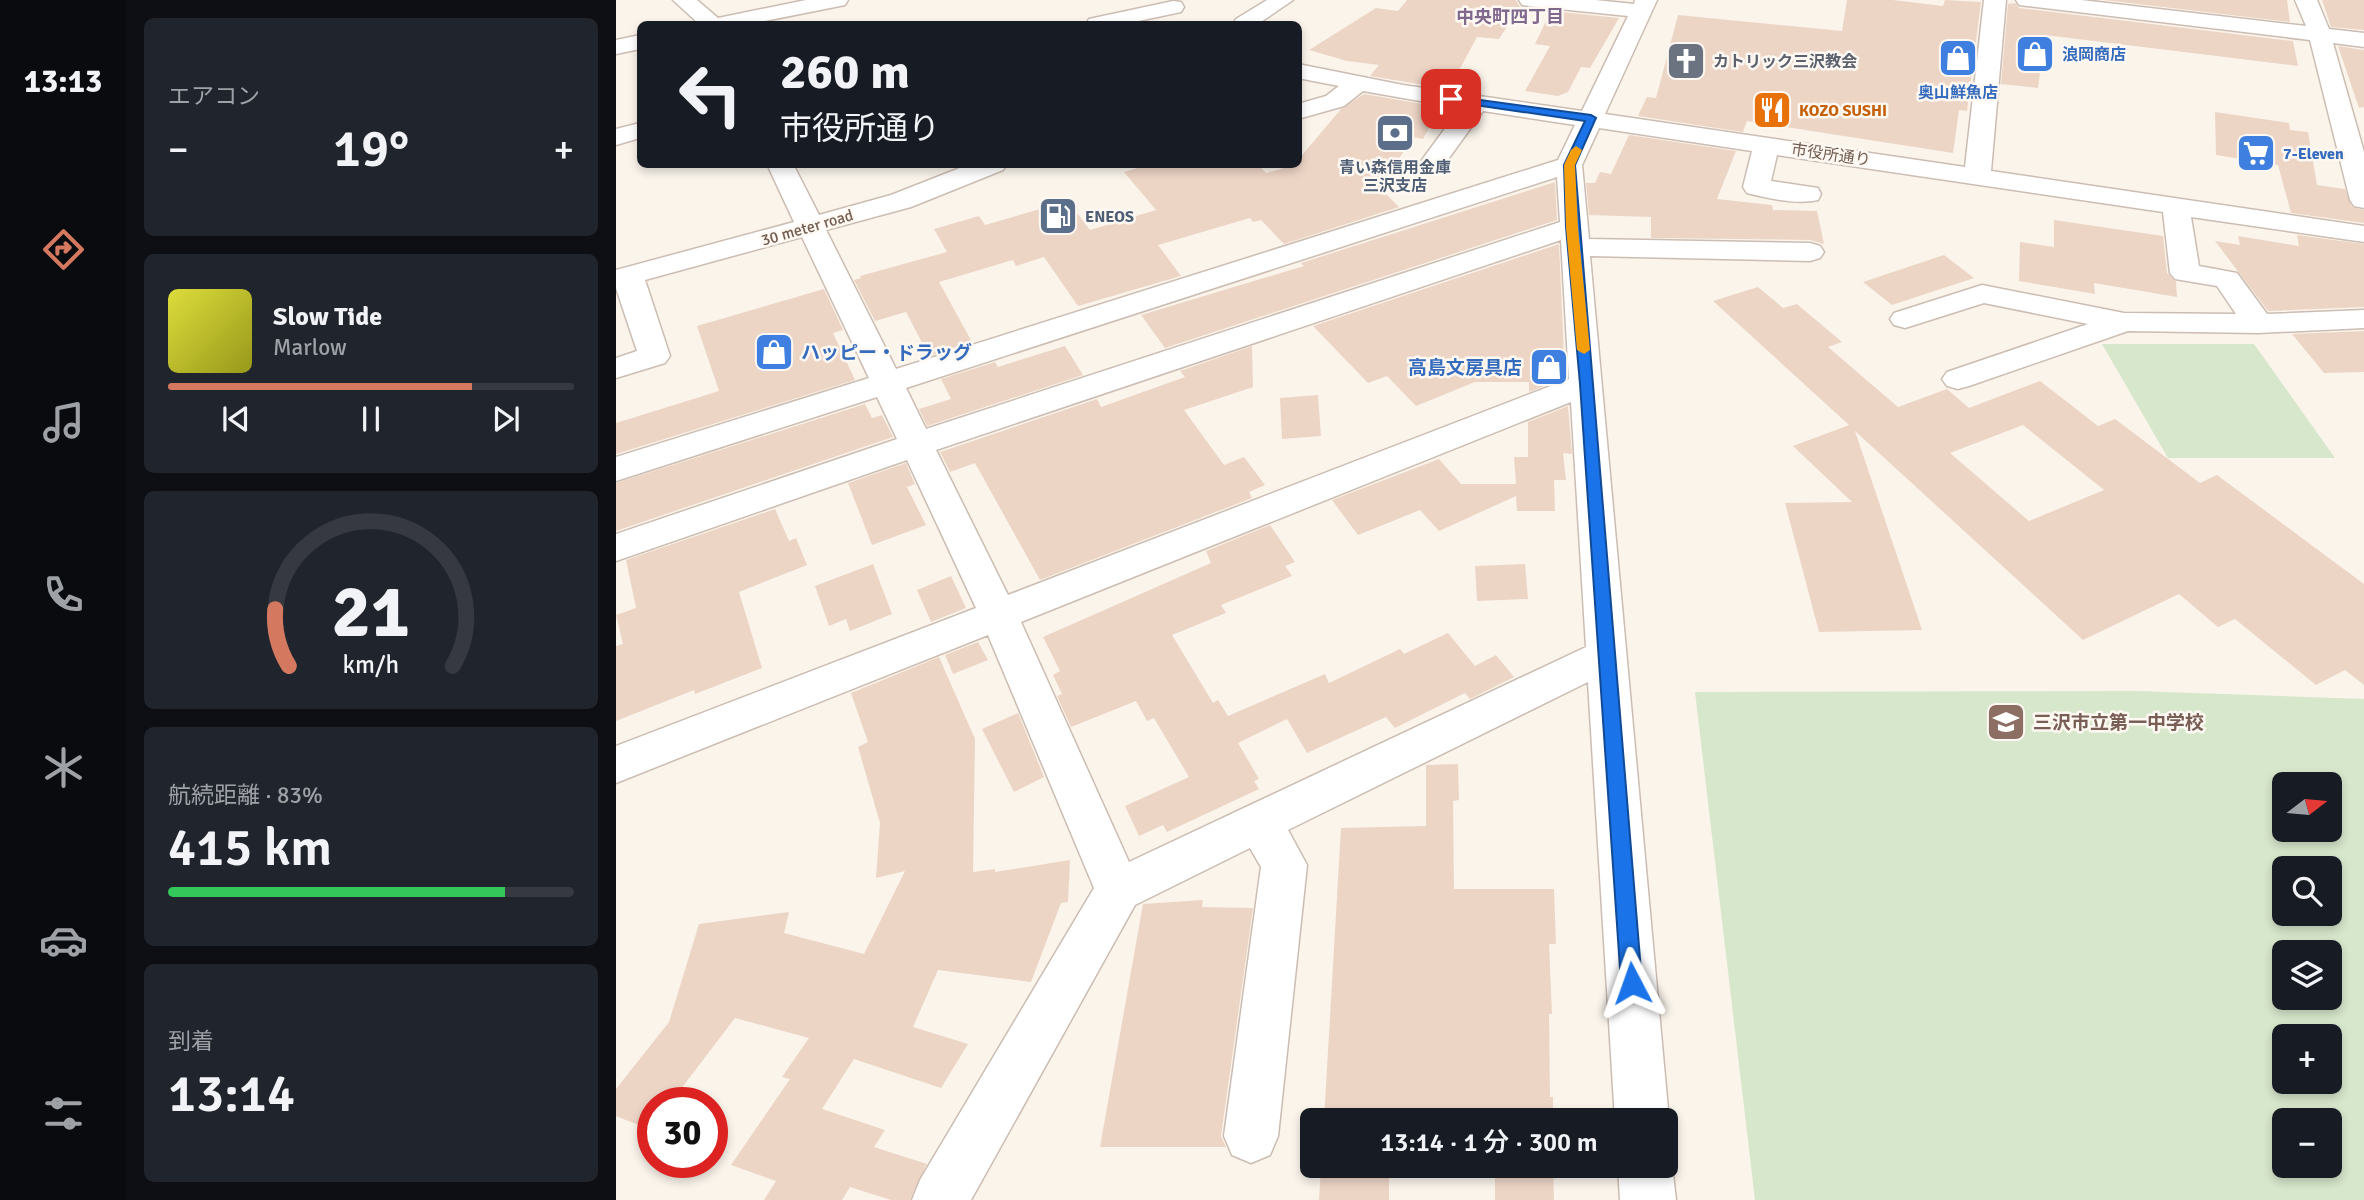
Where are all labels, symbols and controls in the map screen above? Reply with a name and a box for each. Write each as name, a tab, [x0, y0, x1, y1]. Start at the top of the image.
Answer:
district label: 中央町四丁目	[1456, 6, 1564, 28]
shop icon: 浪岡商店	[2014, 33, 2056, 75]
shop icon: 奥山鮮魚店	[1937, 37, 1979, 79]
church icon: カトリック三沢教会	[1665, 40, 1707, 82]
text: 260 m	[780, 42, 910, 102]
place label: 浪岡商店	[2062, 45, 2126, 65]
icon: left	[665, 49, 756, 140]
place label: カトリック三沢教会	[1713, 52, 1857, 72]
text: 13:13	[24, 62, 102, 101]
pin	[1421, 69, 1481, 129]
icon: arrive	[1432, 80, 1470, 118]
text: エアコン	[168, 82, 260, 111]
place label: 奥山鮮魚店	[1918, 83, 1998, 103]
restaurant icon: KOZO SUSHI	[1751, 89, 1793, 131]
place label: KOZO SUSHI	[1799, 101, 1887, 121]
text: 市役所通り	[780, 109, 940, 148]
bank icon: 青い森信用金庫 三沢支店	[1374, 112, 1416, 154]
text: 19°	[333, 117, 409, 181]
text: −	[168, 126, 189, 173]
text: +	[553, 126, 574, 173]
supermarket icon: 7-Eleven	[2235, 132, 2277, 174]
street label: 市役所通り	[1790, 140, 1872, 170]
place label: 7-Eleven	[2283, 144, 2344, 164]
place label: 青い森信用金庫 三沢支店	[1339, 158, 1451, 196]
fuel station icon: ENEOS	[1037, 195, 1079, 237]
street label: 30 meter road	[759, 205, 856, 251]
place label: ENEOS	[1085, 207, 1134, 227]
icon: directions	[39, 225, 88, 274]
text: Slow Tide	[273, 301, 382, 333]
shop icon: ハッピー・ドラッグ	[753, 331, 795, 373]
text: Marlow	[273, 333, 347, 362]
place label: ハッピー・ドラッグ	[801, 341, 972, 365]
shop icon: 高島文房具店	[1528, 346, 1570, 388]
place label: 高島文房具店	[1408, 356, 1522, 380]
icon: music	[39, 398, 88, 447]
icon: previous	[217, 400, 255, 438]
icon: pause	[352, 400, 390, 438]
icon: next	[487, 400, 525, 438]
text: 21	[332, 568, 410, 657]
icon: phone	[39, 570, 88, 619]
text: km/h	[343, 649, 399, 680]
school or university icon: 三沢市立第一中学校	[1985, 701, 2027, 743]
place label: 三沢市立第一中学校	[2033, 711, 2204, 735]
icon: climate	[39, 743, 88, 792]
north arrow	[2272, 772, 2342, 842]
map controls	[2272, 772, 2342, 1178]
text: 航続距離 · 83%	[168, 781, 323, 810]
text: 415 km	[168, 816, 332, 880]
button: search	[2272, 856, 2342, 926]
icon: car	[39, 916, 88, 965]
button: layers	[2272, 940, 2342, 1010]
position arrow	[1595, 946, 1669, 1020]
button: +	[2272, 1024, 2342, 1094]
text: 到着	[168, 1027, 214, 1056]
text: 13:14	[168, 1062, 295, 1126]
speed limit sign: 30	[637, 1087, 728, 1178]
icon: filters	[39, 1089, 88, 1138]
button: −	[2272, 1108, 2342, 1178]
text: 13:14 · 1 分 · 300 m	[1380, 1127, 1598, 1159]

